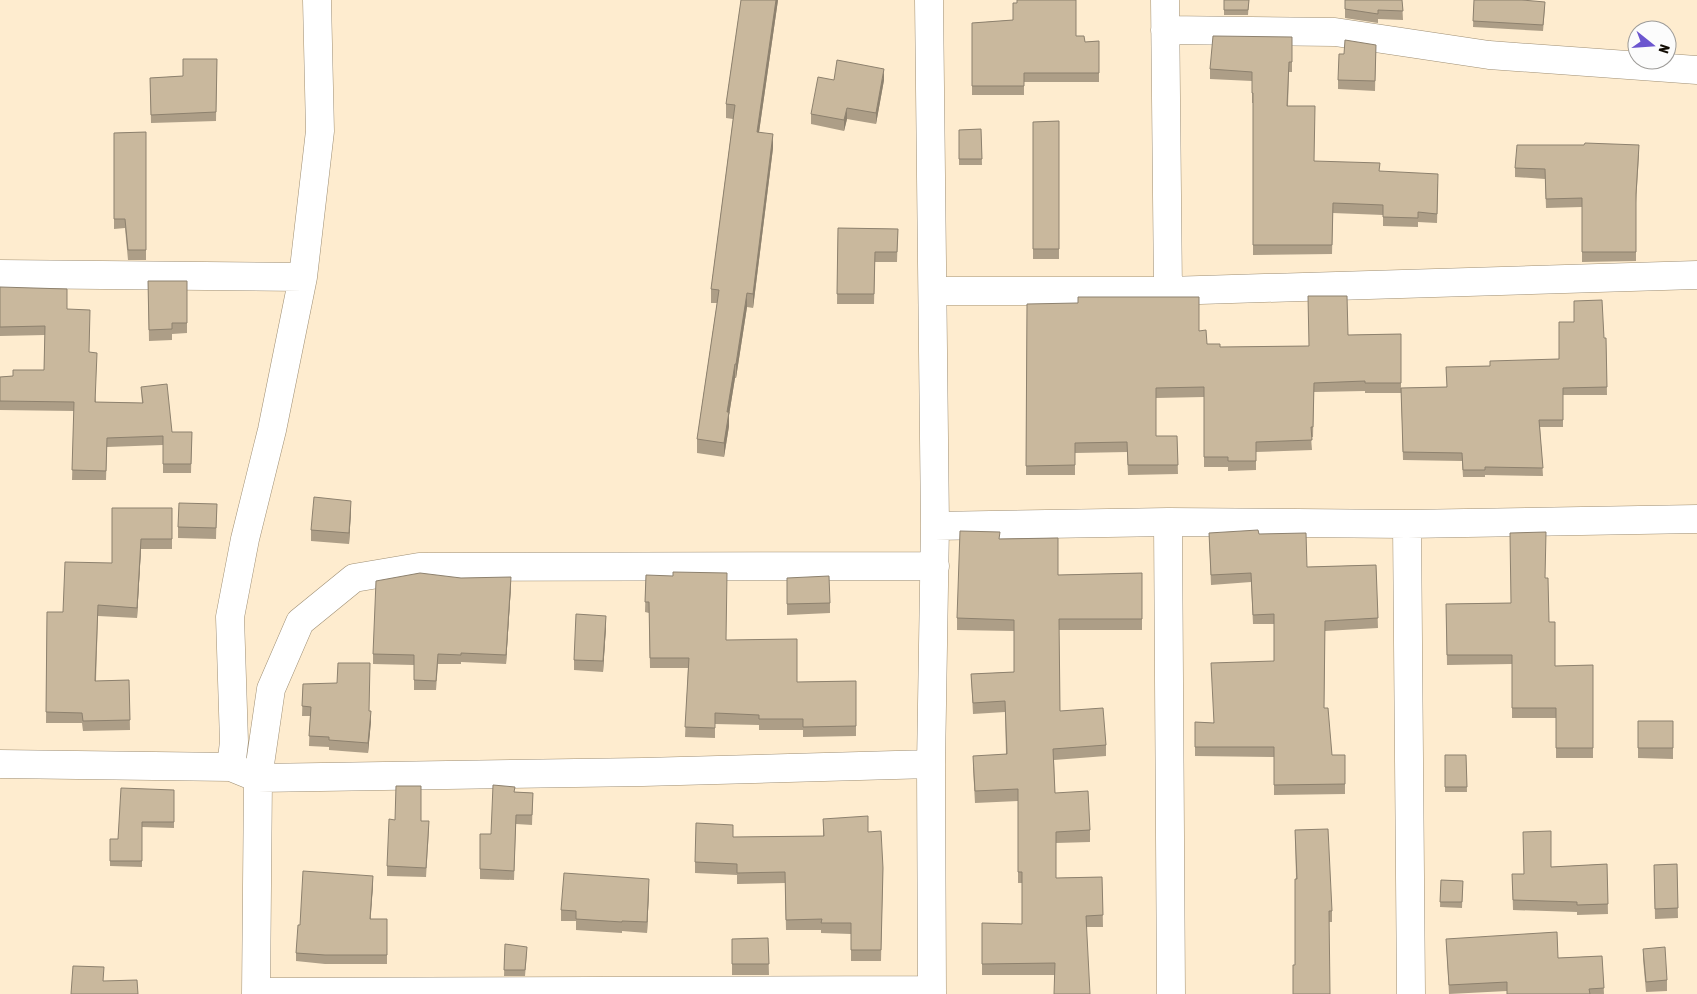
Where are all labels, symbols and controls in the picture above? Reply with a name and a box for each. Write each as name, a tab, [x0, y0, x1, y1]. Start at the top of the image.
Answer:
north arrow	[1627, 20, 1677, 70]
text: N	[1656, 43, 1673, 55]

